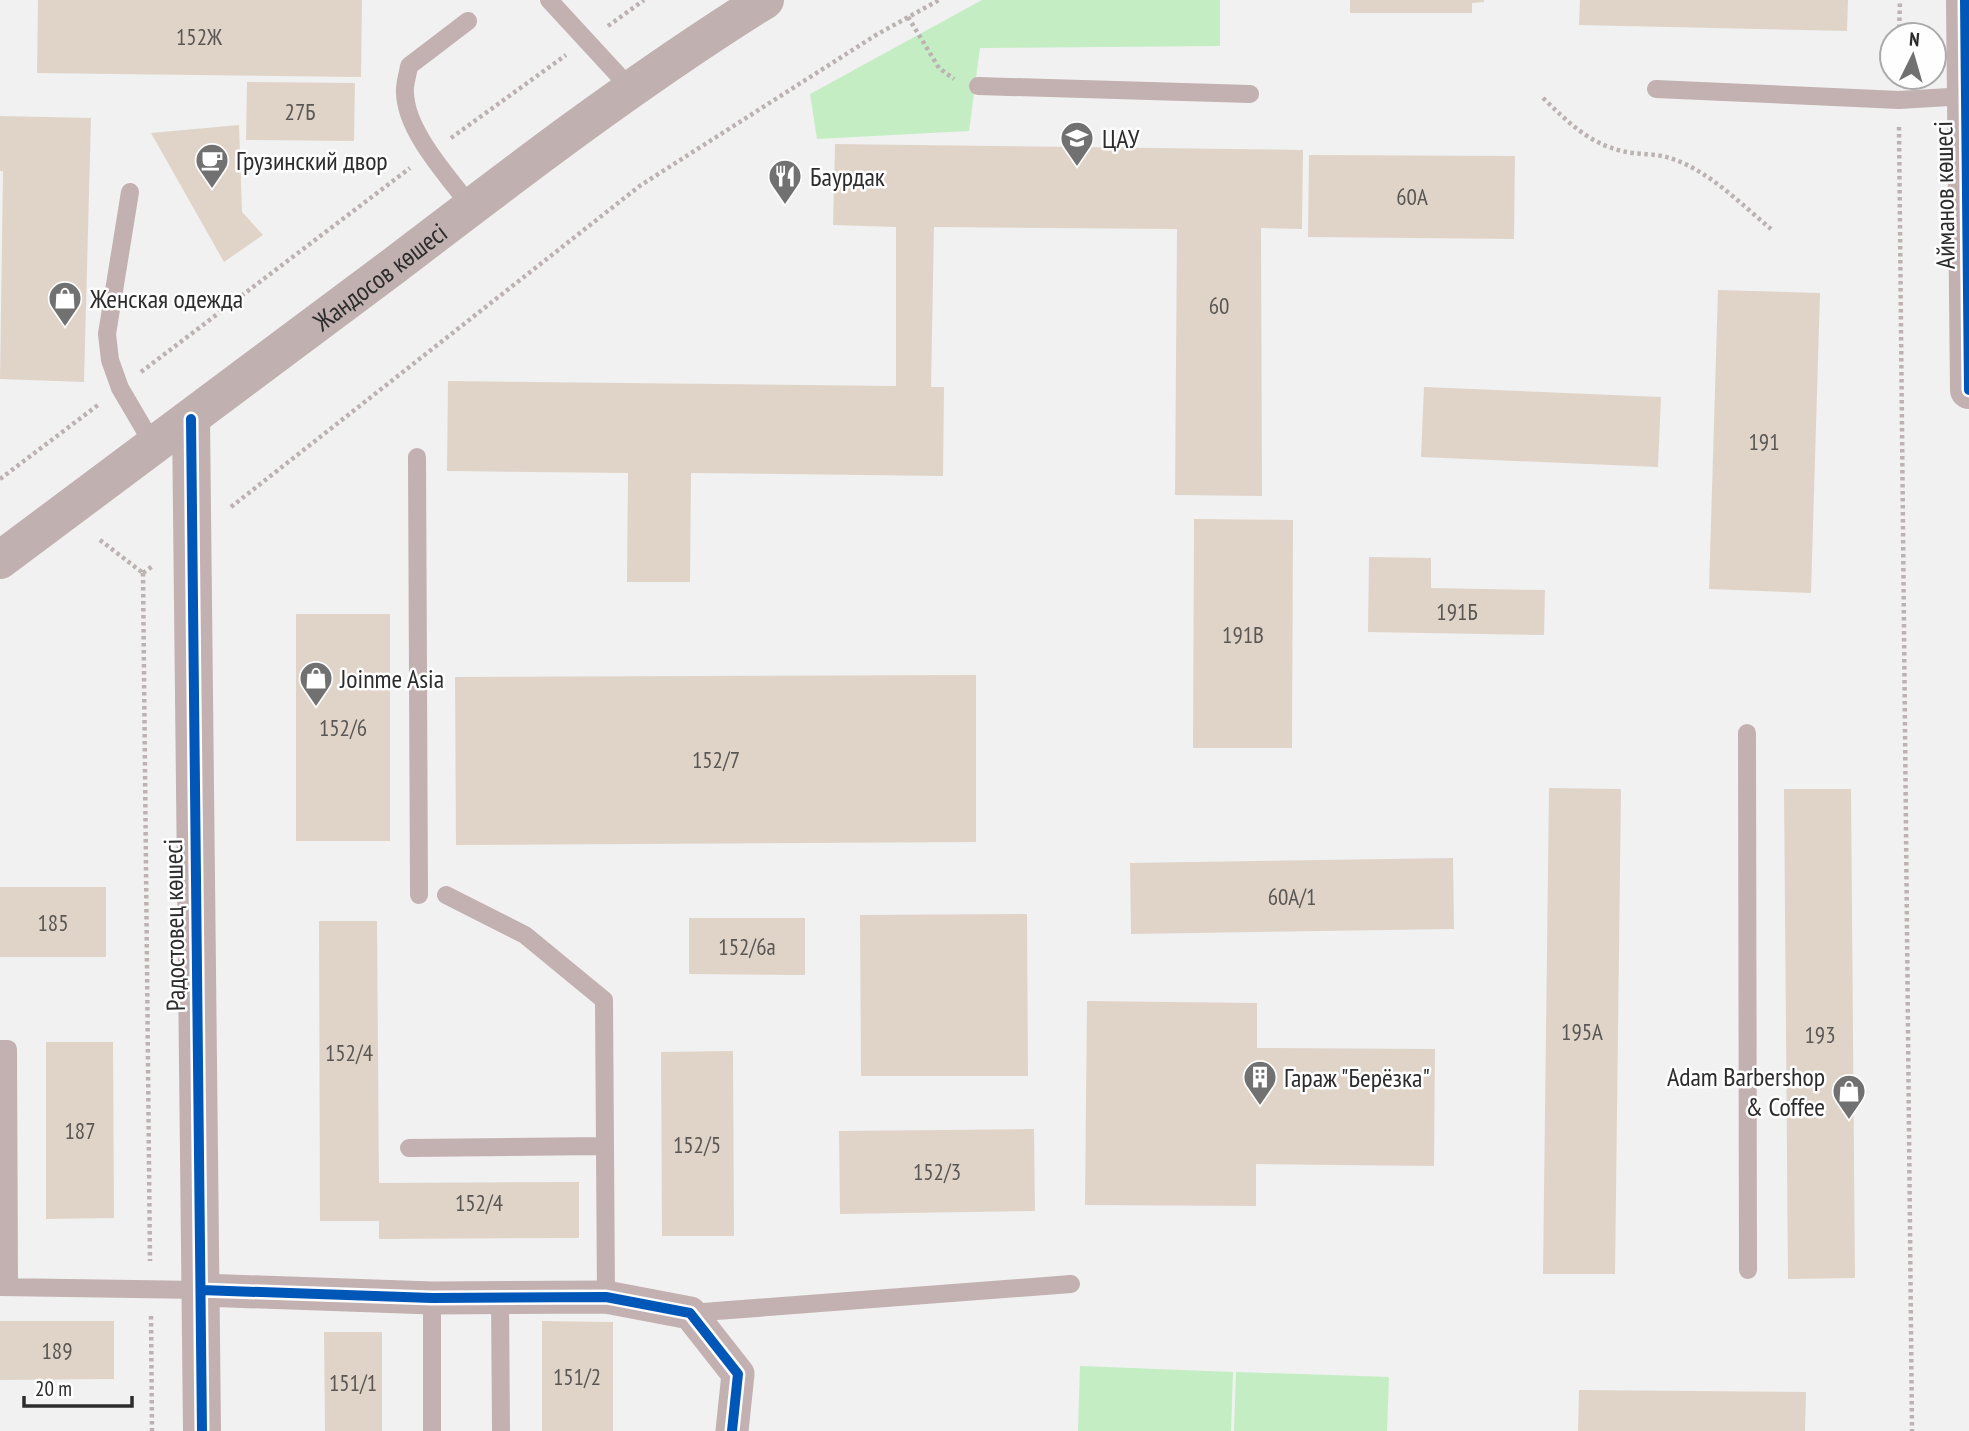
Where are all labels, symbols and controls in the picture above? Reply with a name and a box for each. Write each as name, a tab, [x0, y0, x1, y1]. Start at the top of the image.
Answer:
north arrow	[1878, 21, 1948, 91]
house number: 152Ж	[176, 22, 223, 51]
text: N	[1908, 27, 1921, 51]
house number: 27Б	[285, 97, 315, 126]
school or university icon: ЦАУ	[1058, 119, 1096, 168]
street label: Айманов көшесі	[1926, 121, 1962, 269]
place label: ЦАУ	[1102, 122, 1140, 155]
cafe icon: Грузинский двор	[193, 141, 231, 190]
place label: Грузинский двор	[236, 144, 388, 177]
restaurant icon: Баурдак	[766, 157, 804, 206]
place label: Баурдак	[810, 160, 885, 193]
house number: 60А	[1396, 182, 1428, 211]
street label: Жандосов көшесі	[305, 215, 453, 338]
shop icon: Женская одежда	[46, 279, 84, 328]
place label: Женская одежда	[89, 282, 243, 315]
house number: 60	[1209, 291, 1229, 320]
house number: 191	[1748, 427, 1780, 456]
house number: 191Б	[1436, 597, 1478, 626]
house number: 191В	[1222, 620, 1264, 649]
shop icon: Joinme Asia	[297, 659, 335, 708]
place label: Joinme Asia	[339, 662, 444, 695]
house number: 152/6	[319, 713, 367, 742]
house number: 152/7	[692, 745, 740, 774]
street label: Радостовец көшесі	[156, 838, 192, 1012]
house number: 60А/1	[1268, 882, 1316, 911]
house number: 185	[37, 908, 69, 937]
house number: 152/6а	[718, 932, 776, 961]
house number: 195А	[1561, 1017, 1603, 1046]
house number: 193	[1804, 1020, 1836, 1049]
house number: 152/4	[325, 1038, 373, 1067]
building icon: Гараж "Берёзка"	[1241, 1058, 1279, 1107]
place label: Adam Barbershop & Coffee	[1667, 1060, 1825, 1123]
place label: Гараж "Берёзка"	[1284, 1061, 1430, 1094]
shop icon: Adam Barbershop & Coffee	[1830, 1072, 1868, 1121]
house number: 187	[64, 1116, 96, 1145]
house number: 152/5	[673, 1130, 721, 1159]
house number: 152/3	[913, 1157, 961, 1186]
house number: 152/4	[455, 1188, 503, 1217]
house number: 189	[41, 1336, 73, 1365]
house number: 151/2	[553, 1362, 601, 1391]
scale bar	[24, 1364, 133, 1408]
house number: 151/1	[329, 1368, 377, 1397]
text: 20 m	[35, 1375, 72, 1402]

